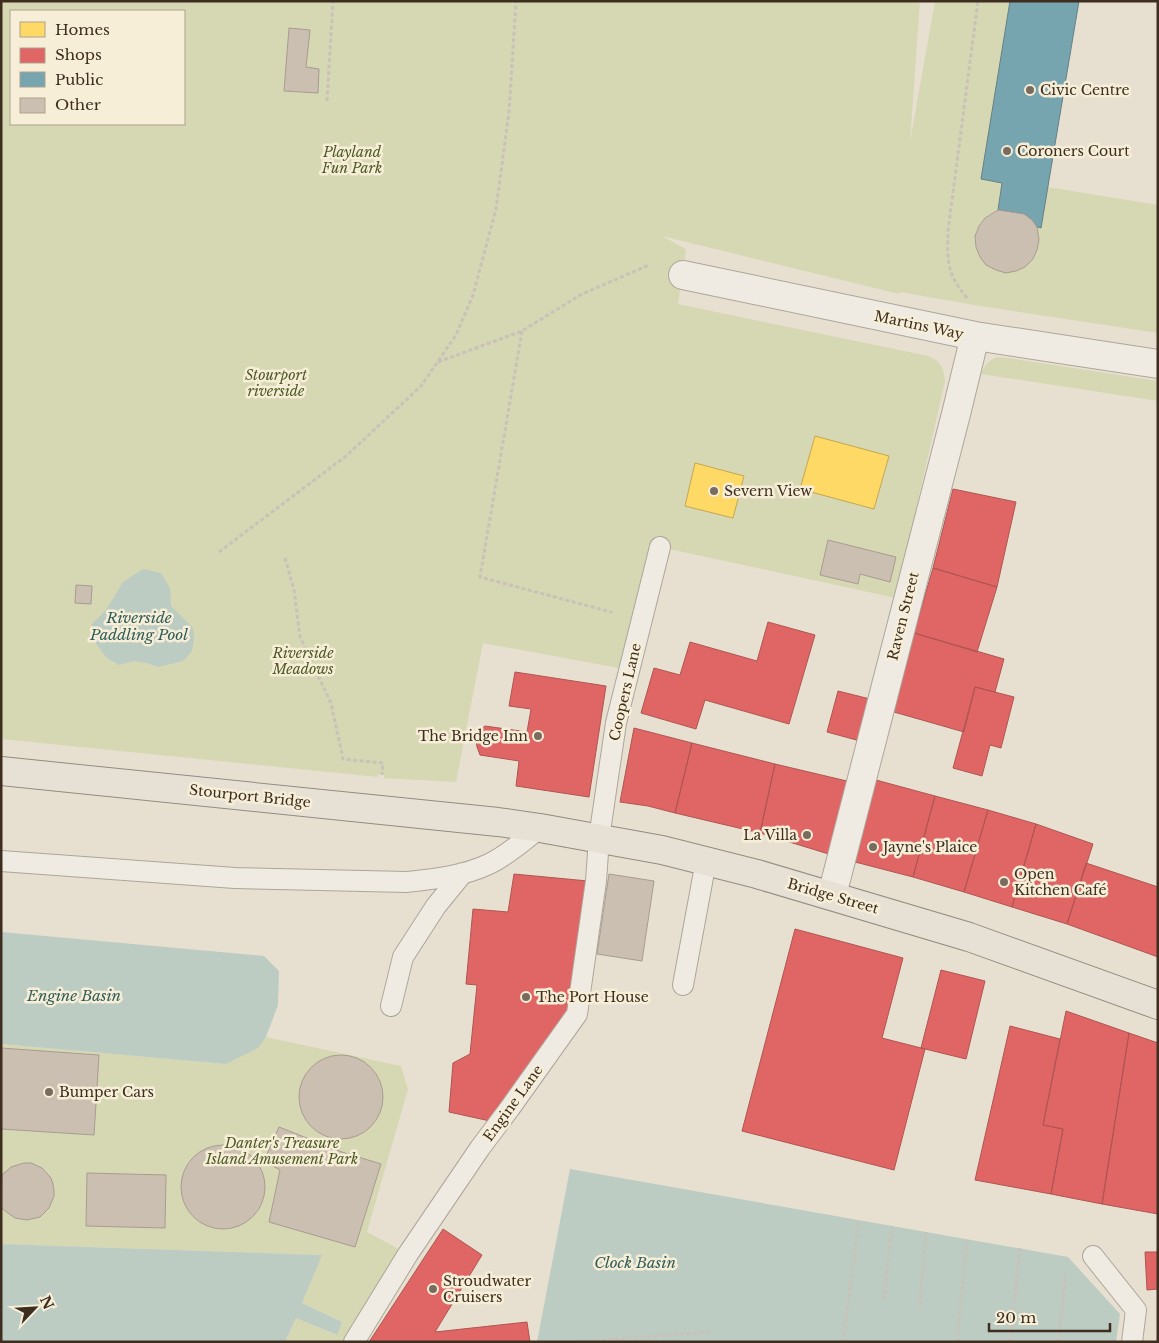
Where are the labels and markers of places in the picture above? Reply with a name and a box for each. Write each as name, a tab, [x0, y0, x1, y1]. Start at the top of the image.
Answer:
place label: Civic Centre	[1040, 81, 1130, 99]
marker: Civic Centre	[1024, 84, 1036, 96]
place label: Coroners Court	[1017, 142, 1130, 160]
marker: Coroners Court	[1001, 145, 1013, 157]
place label: Severn View	[724, 482, 812, 500]
marker: Severn View	[708, 485, 720, 497]
place label: The Bridge Inn	[418, 727, 528, 745]
marker: The Bridge Inn	[532, 730, 544, 742]
place label: La Villa	[743, 826, 797, 844]
marker: La Villa	[801, 829, 813, 841]
place label: Jayne's Plaice	[881, 838, 977, 856]
marker: Jayne's Plaice	[867, 841, 879, 853]
place label: Open Kitchen Café	[1014, 865, 1106, 899]
marker: Open Kitchen Café	[998, 876, 1010, 888]
place label: The Port House	[536, 988, 649, 1006]
marker: The Port House	[520, 991, 532, 1003]
place label: Bumper Cars	[59, 1083, 154, 1101]
marker: Bumper Cars	[43, 1086, 55, 1098]
place label: Stroudwater Cruisers	[443, 1272, 532, 1306]
marker: Stroudwater Cruisers	[427, 1283, 439, 1295]

